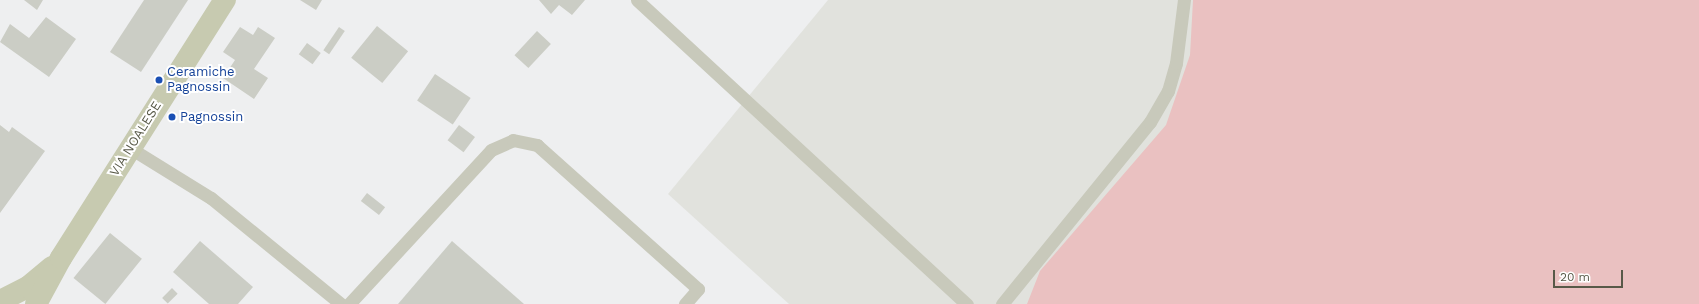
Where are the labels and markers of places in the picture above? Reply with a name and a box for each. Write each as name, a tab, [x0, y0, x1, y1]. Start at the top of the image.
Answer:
place label: Ceramiche Pagnossin	[167, 65, 235, 96]
marker: Ceramiche Pagnossin	[154, 75, 164, 85]
place label: Pagnossin	[180, 109, 243, 125]
marker: Pagnossin	[167, 112, 177, 122]

